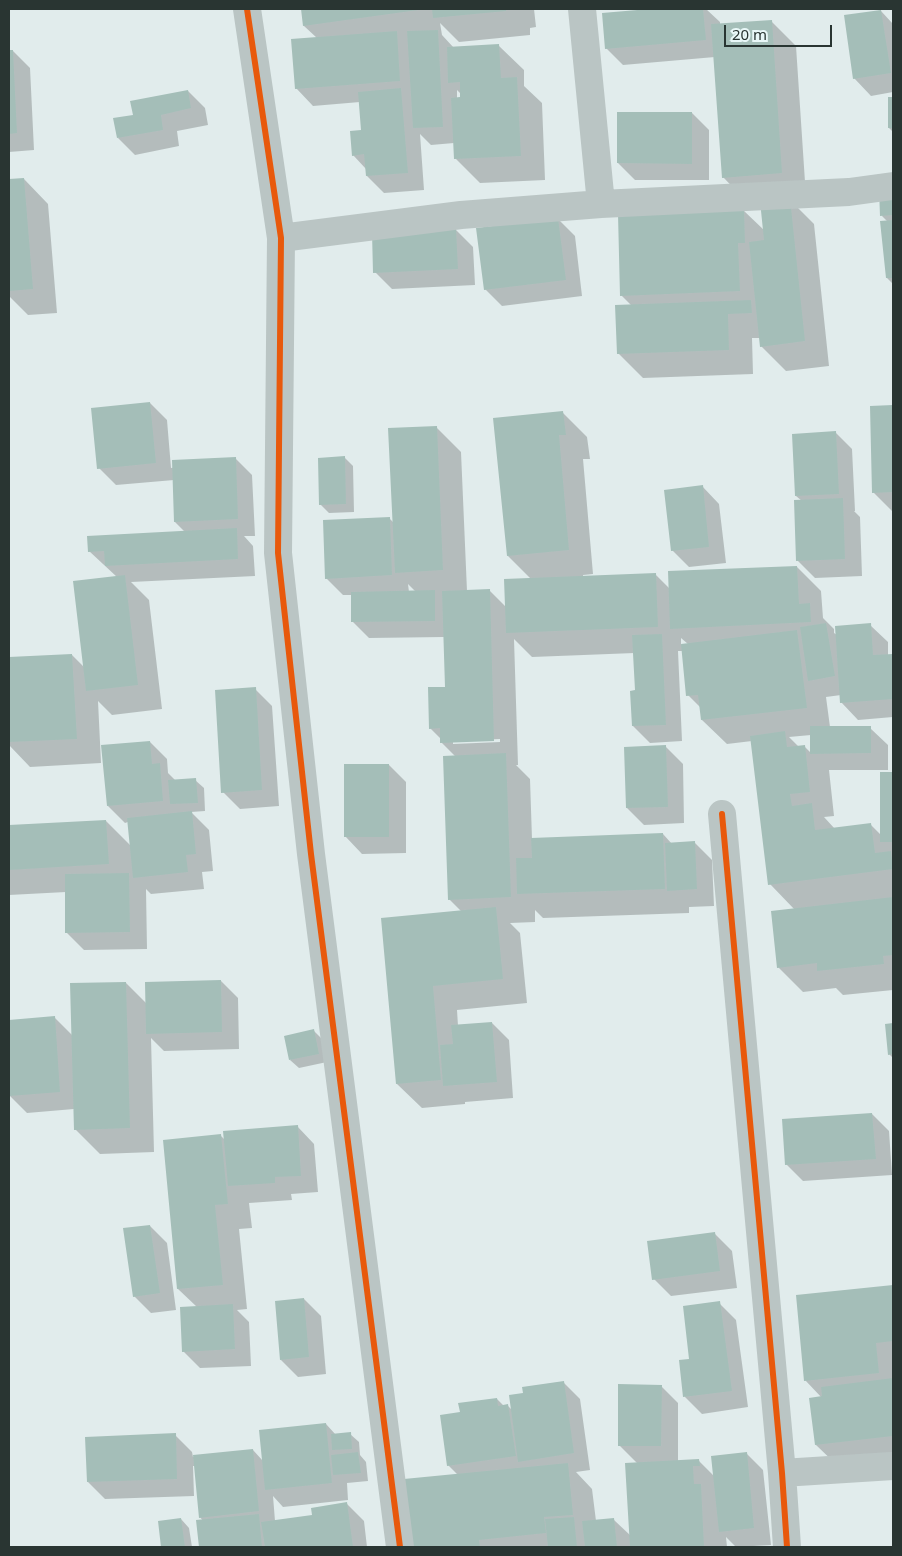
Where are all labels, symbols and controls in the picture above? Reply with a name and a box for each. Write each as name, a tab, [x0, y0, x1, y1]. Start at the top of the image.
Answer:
scale bar	[727, 15, 834, 47]
text: 20 m	[732, 24, 767, 44]

